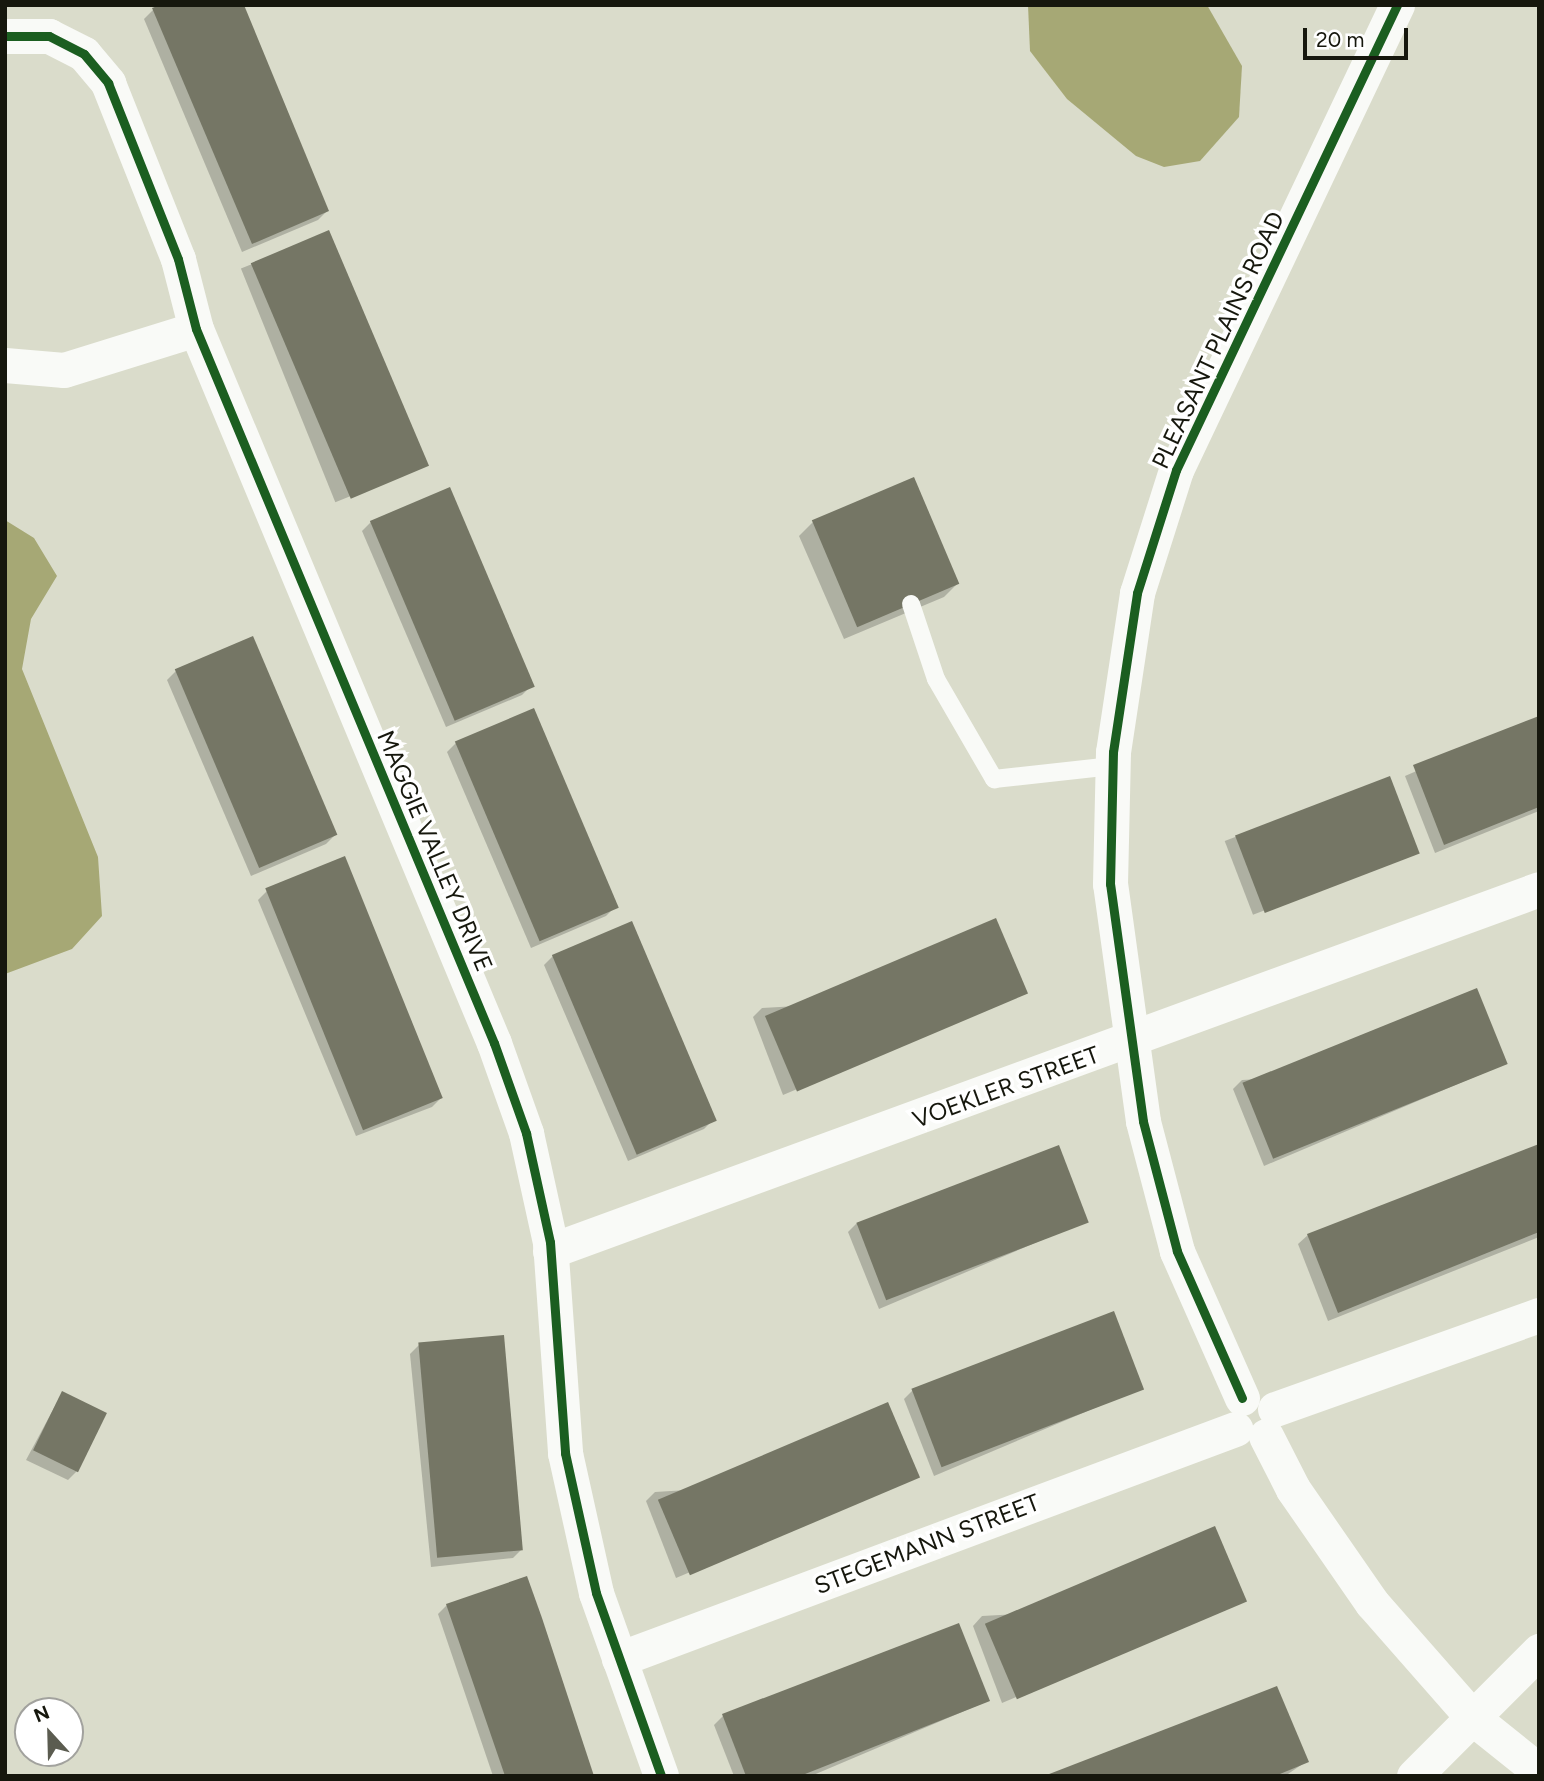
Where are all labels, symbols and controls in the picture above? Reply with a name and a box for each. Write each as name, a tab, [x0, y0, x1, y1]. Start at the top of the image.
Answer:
scale bar	[1306, 14, 1411, 58]
text: 20 m	[1316, 27, 1364, 52]
street label: PLEASANT PLAINS ROAD	[1146, 207, 1290, 473]
street label: MAGGIE VALLEY DRIVE	[371, 726, 499, 976]
street label: VOEKLER STREET	[909, 1040, 1103, 1134]
street label: STEGEMANN STREET	[810, 1488, 1044, 1600]
north arrow	[14, 1697, 84, 1767]
text: N	[31, 1701, 53, 1727]

